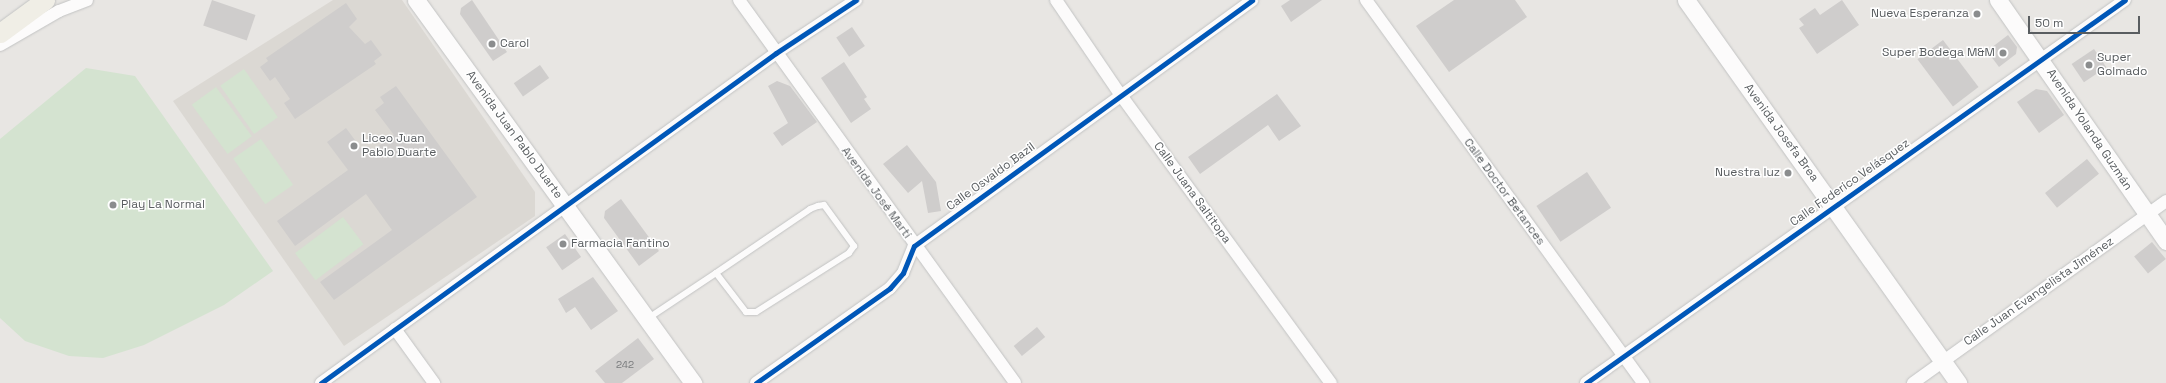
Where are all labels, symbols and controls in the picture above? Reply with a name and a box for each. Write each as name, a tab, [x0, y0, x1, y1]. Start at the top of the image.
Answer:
place label: Nueva Esperanza	[1871, 7, 1969, 21]
scale bar	[2030, 8, 2142, 34]
marker: Nueva Esperanza	[1972, 9, 1982, 19]
text: 50 m	[2035, 15, 2063, 31]
place label: Carol	[500, 37, 529, 51]
marker: Carol	[487, 39, 497, 49]
place label: Super Bodega M&M	[1882, 46, 1995, 60]
marker: Super Bodega M&M	[1998, 48, 2008, 58]
place label: Super Golmado	[2097, 51, 2147, 79]
marker: Super Golmado	[2084, 60, 2094, 70]
street label: Avenida Yolanda Guzmán	[2043, 67, 2135, 193]
street label: Avenida Juan Pablo Duarte	[463, 68, 565, 202]
street label: Avenida Josefa Brea	[1741, 81, 1821, 185]
place label: Liceo Juan Pablo Duarte	[362, 132, 436, 160]
street label: Calle Doctor Betances	[1460, 136, 1548, 248]
street label: Calle Federico Velásquez	[1787, 136, 1913, 230]
street label: Calle Juana Saltitopa	[1150, 139, 1234, 247]
street label: Calle Osvaldo Bazil	[944, 140, 1038, 214]
marker: Liceo Juan Pablo Duarte	[349, 141, 359, 151]
street label: Avenida José Martí	[838, 144, 914, 242]
place label: Nuestra luz	[1715, 166, 1780, 180]
marker: Nuestra luz	[1783, 168, 1793, 178]
place label: Play La Normal	[121, 198, 205, 212]
marker: Play La Normal	[108, 200, 118, 210]
street label: Calle Juan Evangelista Jiménez	[1961, 235, 2117, 349]
place label: Farmacia Fantino	[571, 237, 670, 251]
marker: Farmacia Fantino	[558, 239, 568, 249]
house number: 242	[616, 359, 634, 371]

